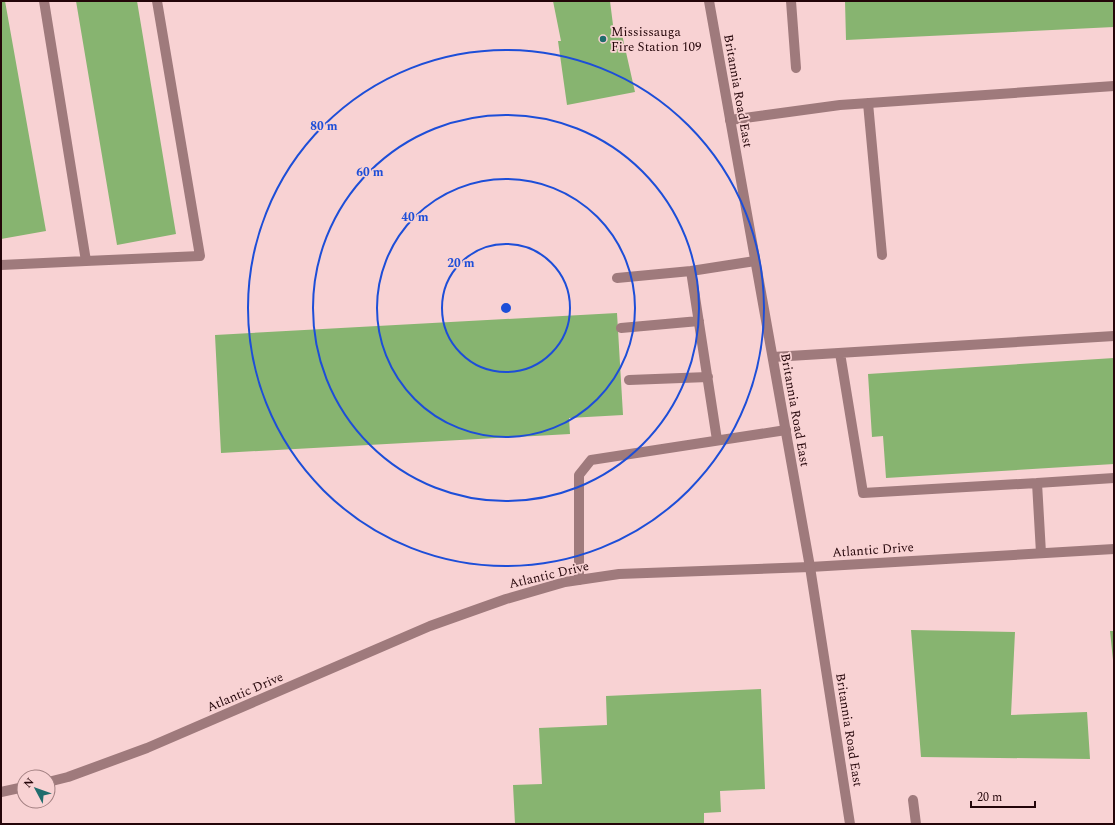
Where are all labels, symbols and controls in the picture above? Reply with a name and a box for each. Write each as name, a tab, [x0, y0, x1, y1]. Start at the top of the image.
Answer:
place label: Mississauga Fire Station 109	[611, 22, 702, 57]
street label: Britannia Road East	[718, 33, 758, 150]
marker: Mississauga Fire Station 109	[598, 34, 608, 44]
text: 80 m	[310, 117, 338, 136]
text: 60 m	[356, 163, 384, 182]
text: 40 m	[401, 208, 429, 227]
text: 20 m	[447, 254, 475, 273]
centre of rings	[499, 301, 513, 315]
street label: Britannia Road East	[775, 352, 815, 469]
street label: Atlantic Drive	[832, 537, 914, 563]
street label: Atlantic Drive	[507, 556, 591, 594]
street label: Atlantic Drive	[203, 667, 287, 717]
street label: Britannia Road East	[830, 672, 868, 789]
north arrow	[16, 769, 56, 809]
text: N	[19, 774, 38, 792]
scale bar	[971, 783, 1035, 809]
text: 20 m	[977, 788, 1002, 807]

